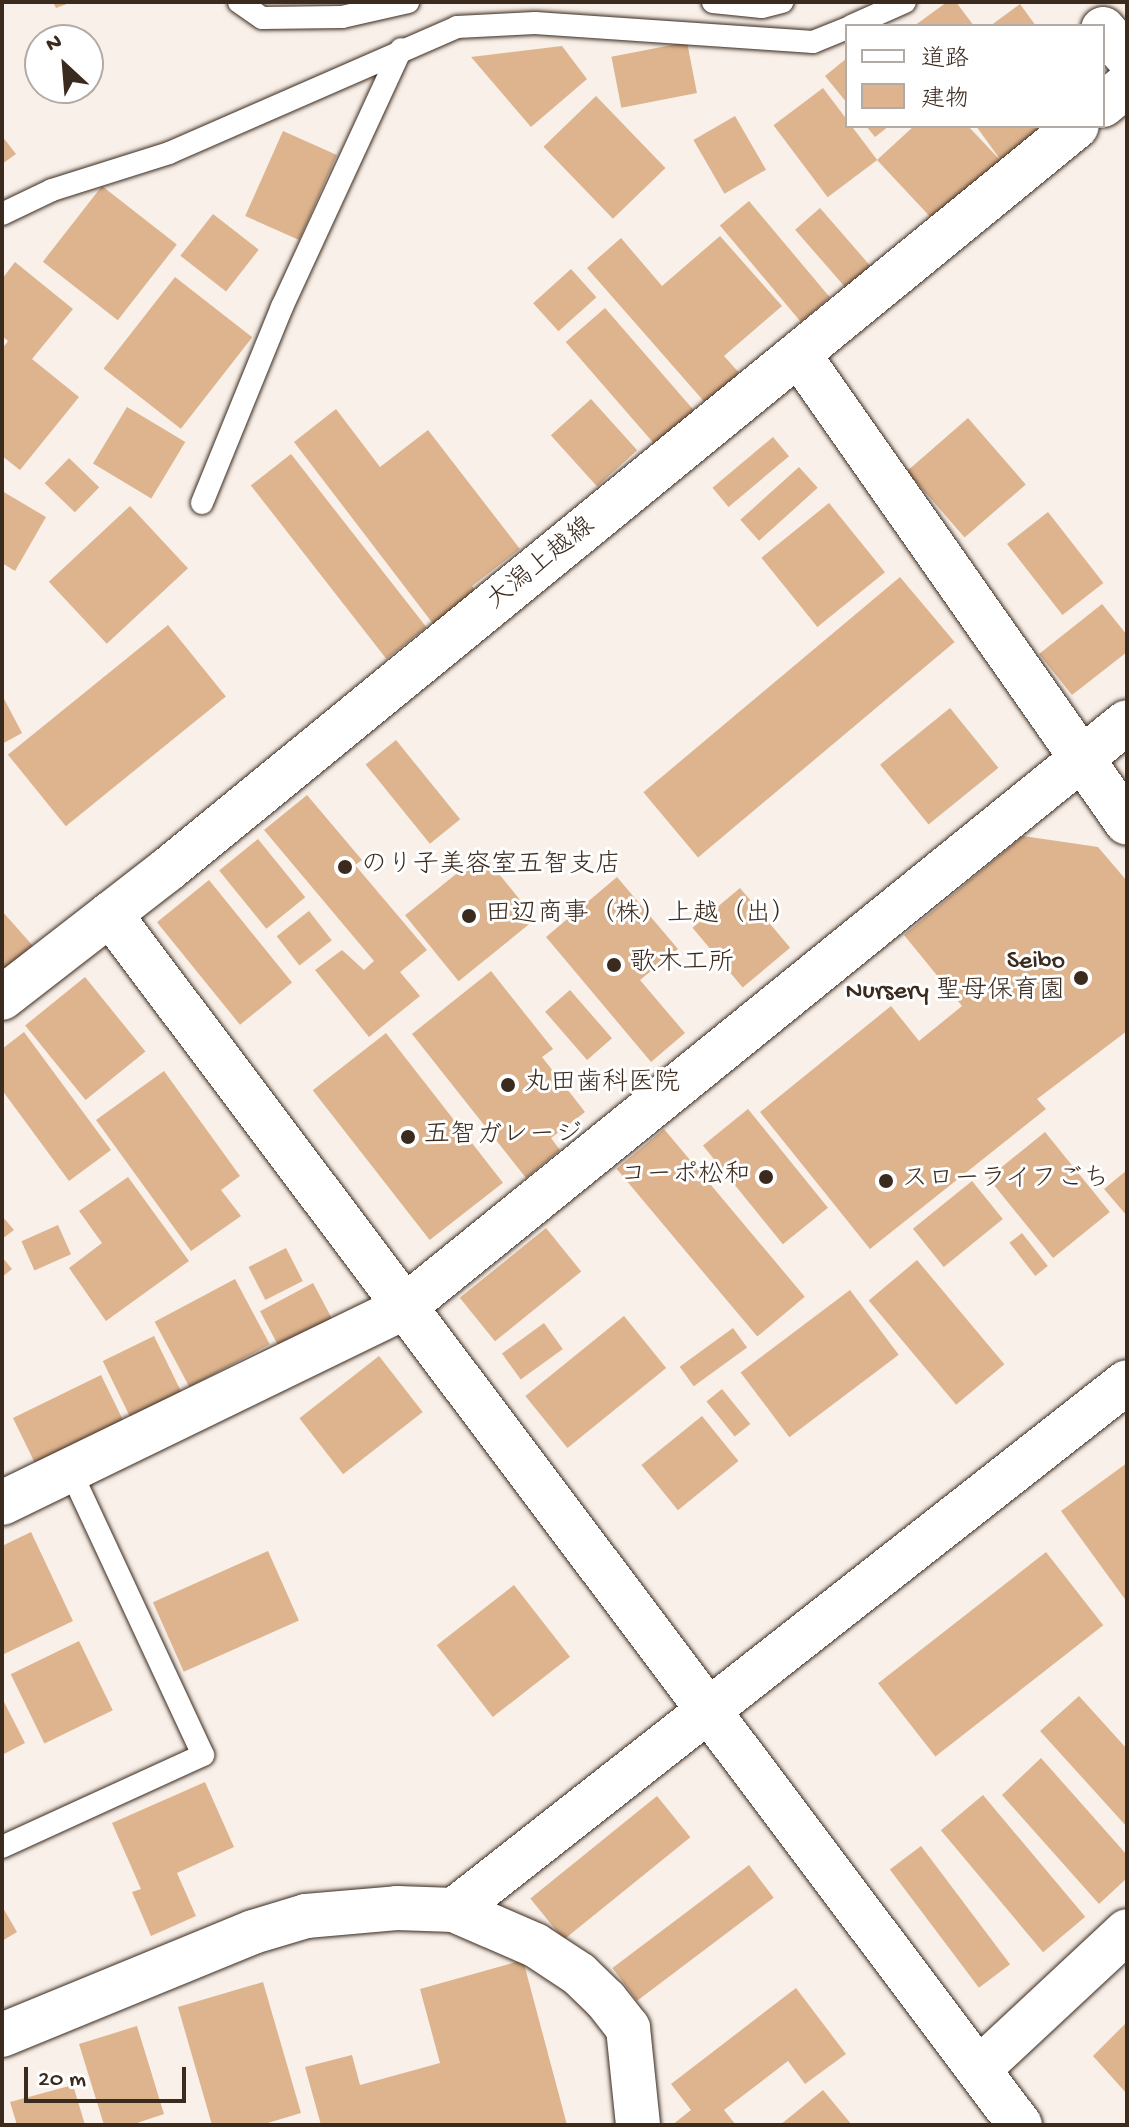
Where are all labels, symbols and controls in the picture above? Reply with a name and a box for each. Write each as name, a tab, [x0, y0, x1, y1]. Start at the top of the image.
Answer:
north arrow	[24, 24, 104, 104]
legend	[845, 24, 1105, 128]
text: N	[42, 29, 67, 59]
text: 道路	[921, 46, 969, 75]
text: 建物	[921, 86, 969, 115]
street label: 大潟上越線	[482, 512, 602, 618]
place label: のり子美容室五智支店	[361, 851, 621, 883]
marker: のり子美容室五智支店	[336, 858, 354, 876]
place label: 田辺商事（株）上越（出）	[485, 900, 797, 932]
marker: 田辺商事（株）上越（出）	[460, 907, 478, 925]
place label: Seibo Nursery 聖母保育園	[845, 947, 1065, 1008]
place label: 歌木工所	[630, 949, 734, 981]
marker: 歌木工所	[605, 956, 623, 974]
marker: Seibo Nursery 聖母保育園	[1072, 969, 1090, 987]
place label: 丸田歯科医院	[524, 1069, 680, 1101]
marker: 丸田歯科医院	[499, 1076, 517, 1094]
place label: 五智ガレージ	[424, 1121, 581, 1153]
marker: 五智ガレージ	[399, 1128, 417, 1146]
place label: コーポ松和	[620, 1161, 750, 1193]
place label: スローライフごち	[902, 1165, 1110, 1197]
marker: コーポ松和	[757, 1168, 775, 1186]
marker: スローライフごち	[877, 1172, 895, 1190]
scale bar	[28, 2051, 190, 2101]
text: 20 m	[38, 2066, 86, 2095]

